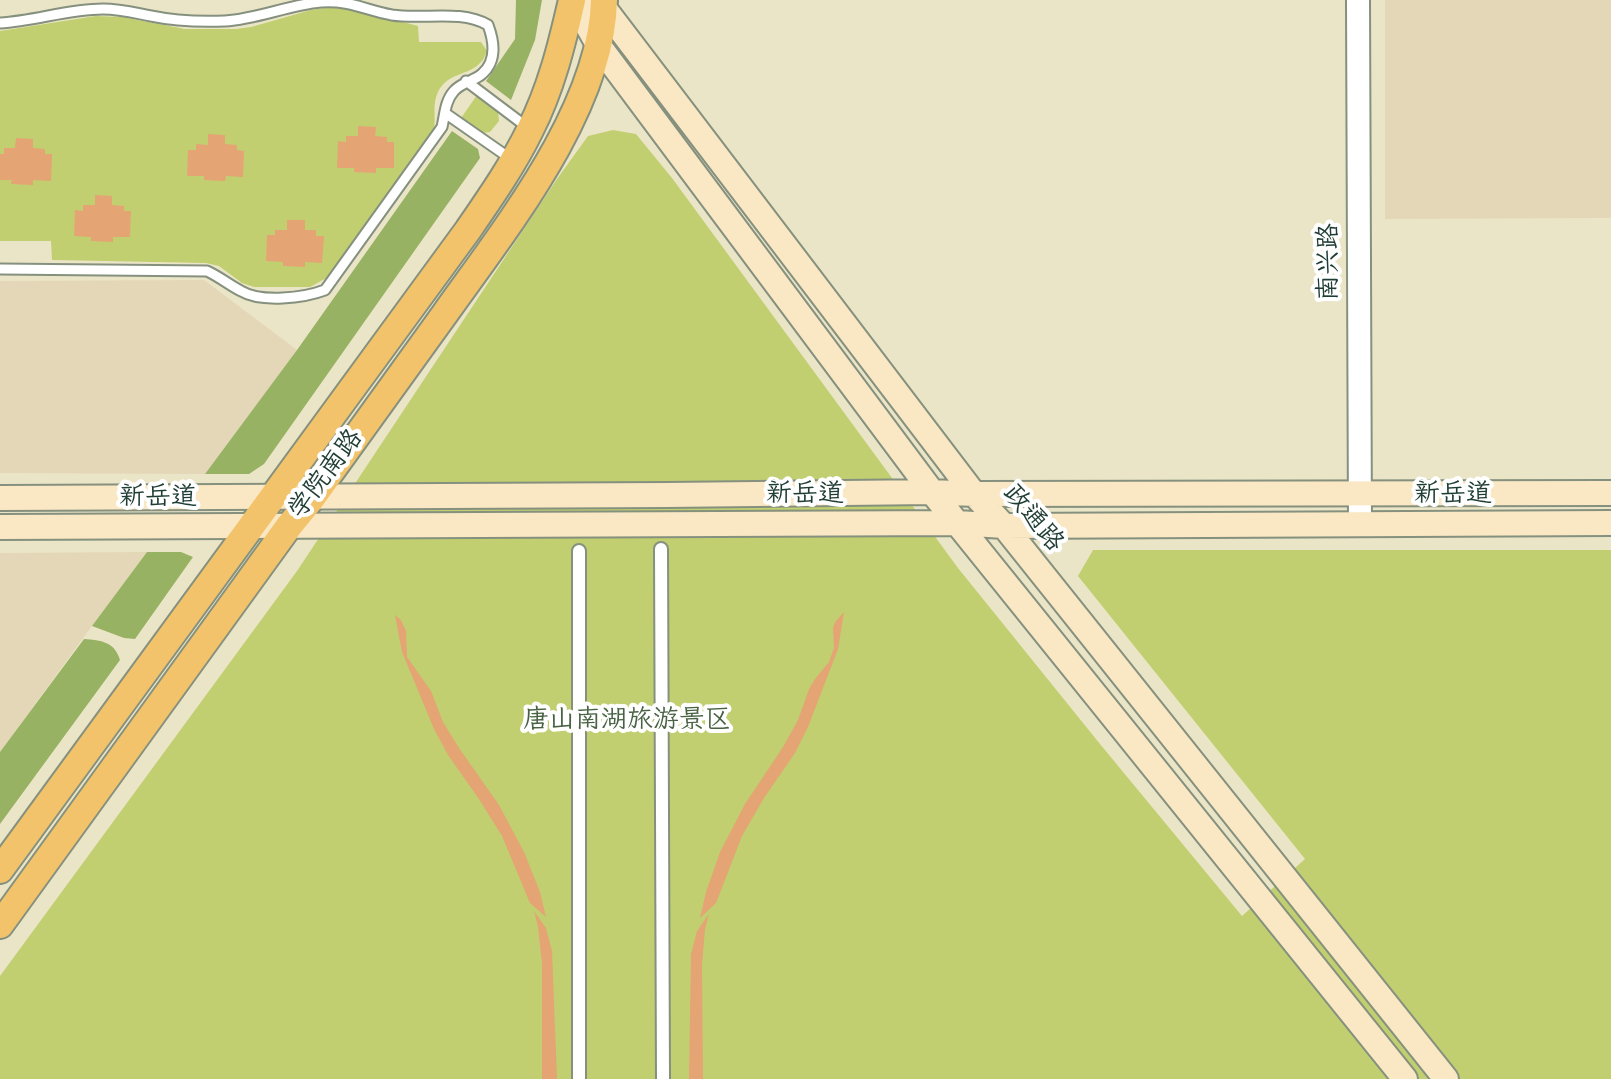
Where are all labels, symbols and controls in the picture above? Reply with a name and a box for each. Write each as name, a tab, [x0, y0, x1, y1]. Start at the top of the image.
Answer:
street label: 南兴路	[1315, 223, 1347, 301]
street label: 学院南路	[283, 424, 371, 526]
street label: 政通路	[995, 479, 1069, 559]
street label: 新岳道	[766, 480, 844, 512]
street label: 新岳道	[1414, 480, 1492, 512]
street label: 新岳道	[119, 483, 197, 515]
park label: 唐山南湖旅游景区	[523, 706, 731, 738]

